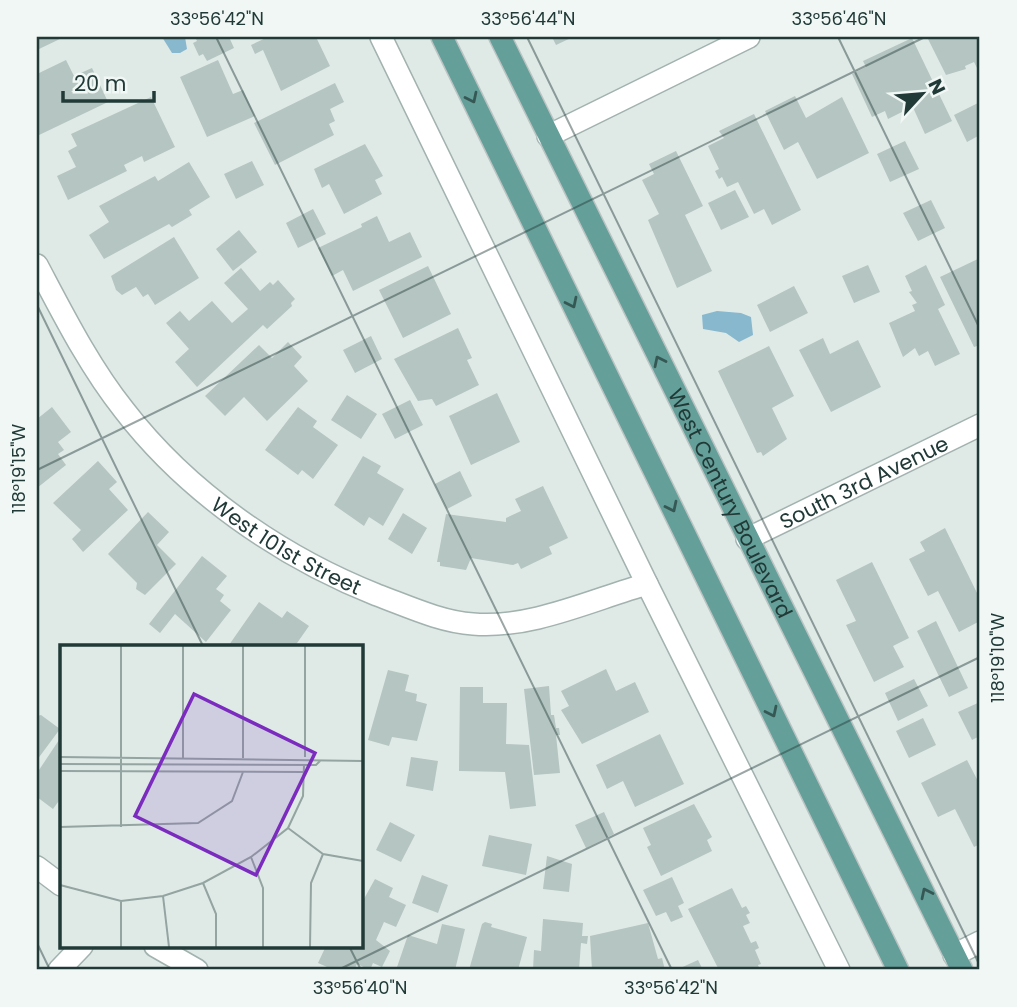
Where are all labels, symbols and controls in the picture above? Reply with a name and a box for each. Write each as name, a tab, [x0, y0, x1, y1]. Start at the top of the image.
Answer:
text: 33°56'42"N	[170, 6, 264, 31]
text: 33°56'44"N	[481, 6, 575, 31]
text: 33°56'46"N	[792, 6, 886, 31]
scale bar	[63, 60, 154, 104]
north arrow	[888, 60, 958, 130]
text: 20 m	[74, 69, 127, 98]
text: N	[922, 74, 952, 99]
one-way arrow	[464, 91, 478, 103]
one-way arrow	[564, 296, 578, 308]
one-way arrow	[653, 356, 667, 368]
street label: West Century Boulevard	[662, 383, 800, 623]
text: 118°19'15"W	[6, 424, 31, 514]
street label: South 3rd Avenue	[774, 428, 953, 536]
street label: West 101st Street	[205, 490, 366, 601]
one-way arrow	[663, 500, 677, 512]
text: 118°19'10"W	[985, 613, 1010, 703]
inset map	[60, 645, 362, 948]
one-way arrow	[763, 705, 777, 717]
one-way arrow	[920, 888, 934, 900]
text: 33°56'40"N	[313, 975, 407, 1000]
text: 33°56'42"N	[624, 975, 718, 1000]

